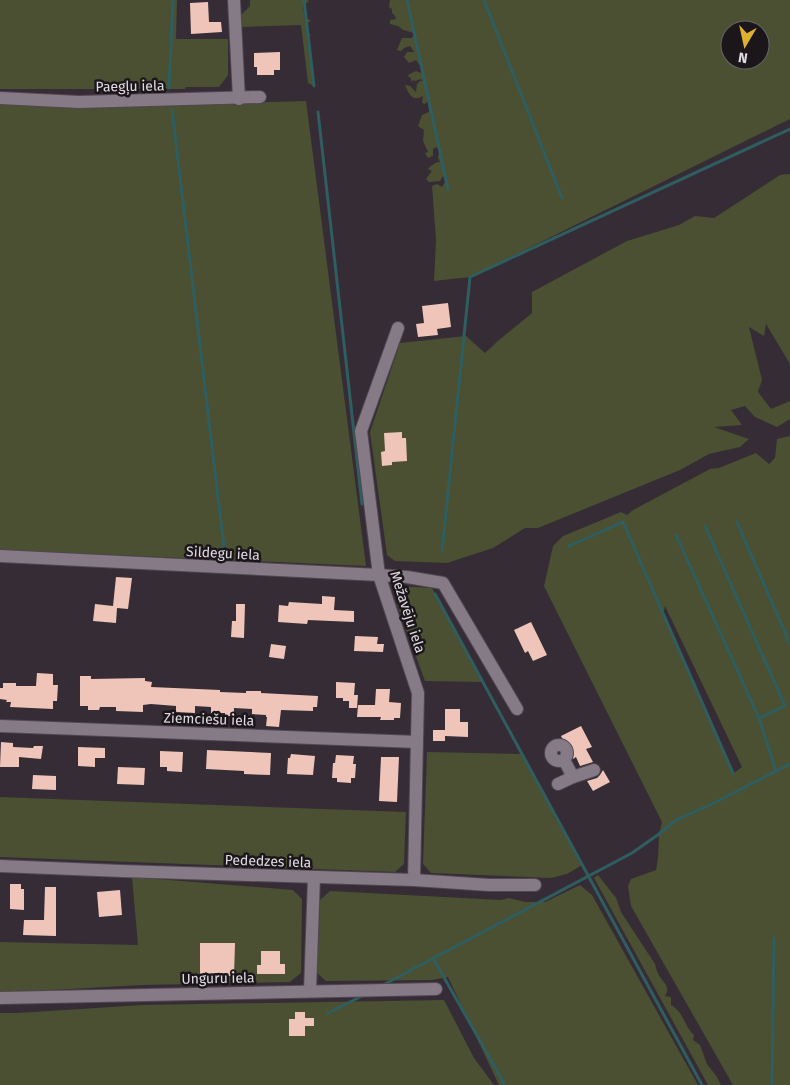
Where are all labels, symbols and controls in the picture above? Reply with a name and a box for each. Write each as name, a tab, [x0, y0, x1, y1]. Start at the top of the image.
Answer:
north arrow	[720, 20, 770, 70]
text: N	[737, 48, 749, 66]
street label: Paegļu iela	[95, 77, 165, 97]
street label: Sildegu iela	[186, 543, 260, 564]
street label: Mežavēju iela	[386, 569, 429, 655]
street label: Ziemciešu iela	[163, 709, 255, 730]
street label: Pededzes iela	[224, 851, 312, 872]
street label: Unguru iela	[181, 969, 255, 988]

